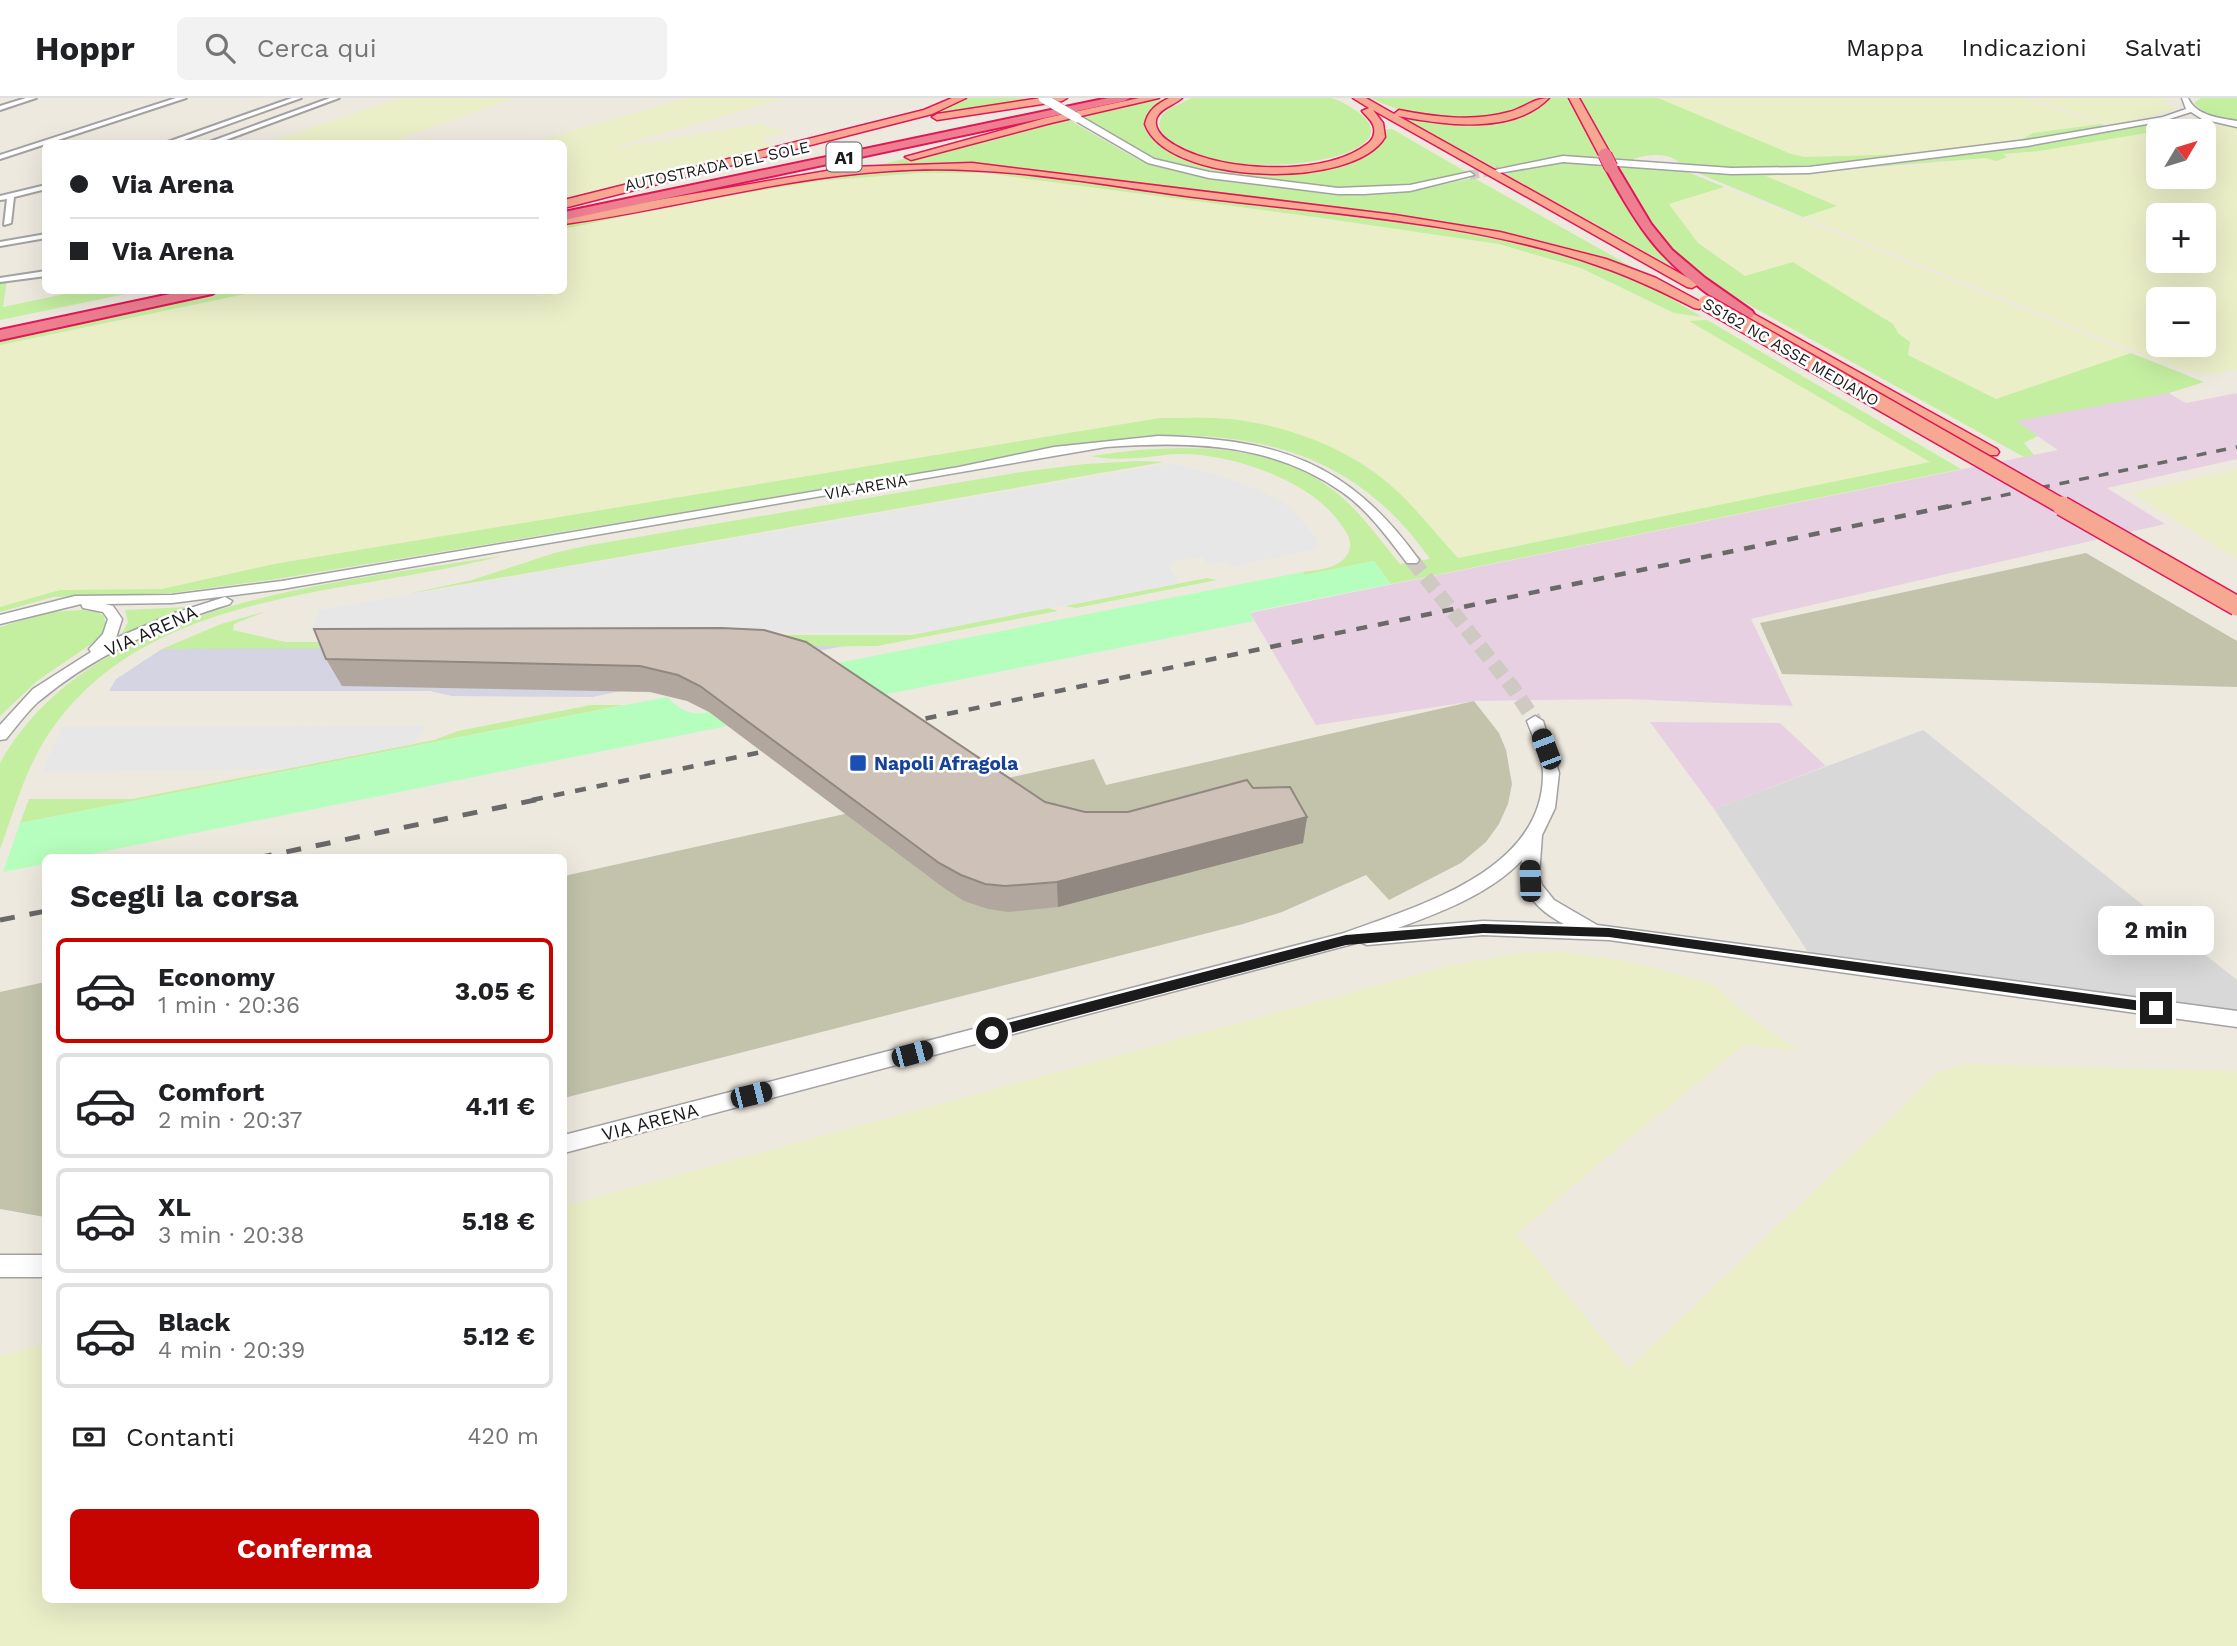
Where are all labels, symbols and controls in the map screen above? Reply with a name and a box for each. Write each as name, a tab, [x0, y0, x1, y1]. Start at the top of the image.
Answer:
search box	[177, 17, 667, 80]
text: Hoppr	[35, 29, 135, 68]
icon: search	[201, 29, 239, 67]
text: Cerca qui	[257, 33, 377, 63]
text: Mappa	[1846, 34, 1924, 62]
text: Indicazioni	[1962, 34, 2087, 62]
text: Salvati	[2125, 34, 2202, 62]
north arrow	[2146, 119, 2216, 189]
map controls	[2146, 119, 2216, 357]
street label: AUTOSTRADA DEL SOLE	[623, 137, 811, 195]
road number: A1	[826, 142, 862, 172]
text: Via Arena	[112, 169, 234, 199]
button: +	[2146, 203, 2216, 273]
text: Via Arena	[112, 236, 234, 266]
button: −	[2146, 287, 2216, 357]
street label: SS162 NC ASSE MEDIANO	[1700, 294, 1882, 410]
street label: VIA ARENA	[823, 470, 909, 504]
street label: VIA ARENA	[101, 600, 201, 662]
car	[1529, 726, 1564, 772]
place label: Napoli Afragola	[874, 752, 1018, 775]
marker: Napoli Afragola	[848, 753, 868, 773]
car	[1519, 860, 1542, 902]
text: Scegli la corsa	[70, 877, 299, 915]
callout: 2 min	[2098, 906, 2214, 956]
text: 2 min	[2125, 917, 2187, 944]
icon: car	[74, 959, 137, 1022]
text: Economy	[158, 962, 275, 992]
text: 3.05 €	[455, 976, 535, 1006]
text: 1 min · 20:36	[158, 992, 300, 1019]
route end	[2140, 992, 2172, 1024]
route start	[976, 1017, 1008, 1049]
car	[889, 1038, 936, 1070]
icon: car	[74, 1074, 137, 1137]
text: Comfort	[158, 1077, 264, 1107]
car	[729, 1080, 774, 1110]
text: 4.11 €	[465, 1091, 535, 1121]
street label: VIA ARENA	[599, 1098, 701, 1146]
text: 2 min · 20:37	[158, 1107, 302, 1134]
icon: car	[74, 1189, 137, 1252]
text: XL	[158, 1192, 191, 1222]
text: 5.18 €	[462, 1206, 535, 1236]
text: 3 min · 20:38	[158, 1222, 305, 1249]
icon: car	[74, 1304, 137, 1367]
text: Black	[158, 1307, 230, 1337]
text: 5.12 €	[463, 1321, 535, 1351]
text: 4 min · 20:39	[158, 1337, 305, 1364]
icon: cash	[70, 1418, 108, 1456]
text: Contanti	[126, 1422, 235, 1452]
text: 420 m	[467, 1423, 539, 1450]
button: Conferma	[70, 1509, 539, 1589]

